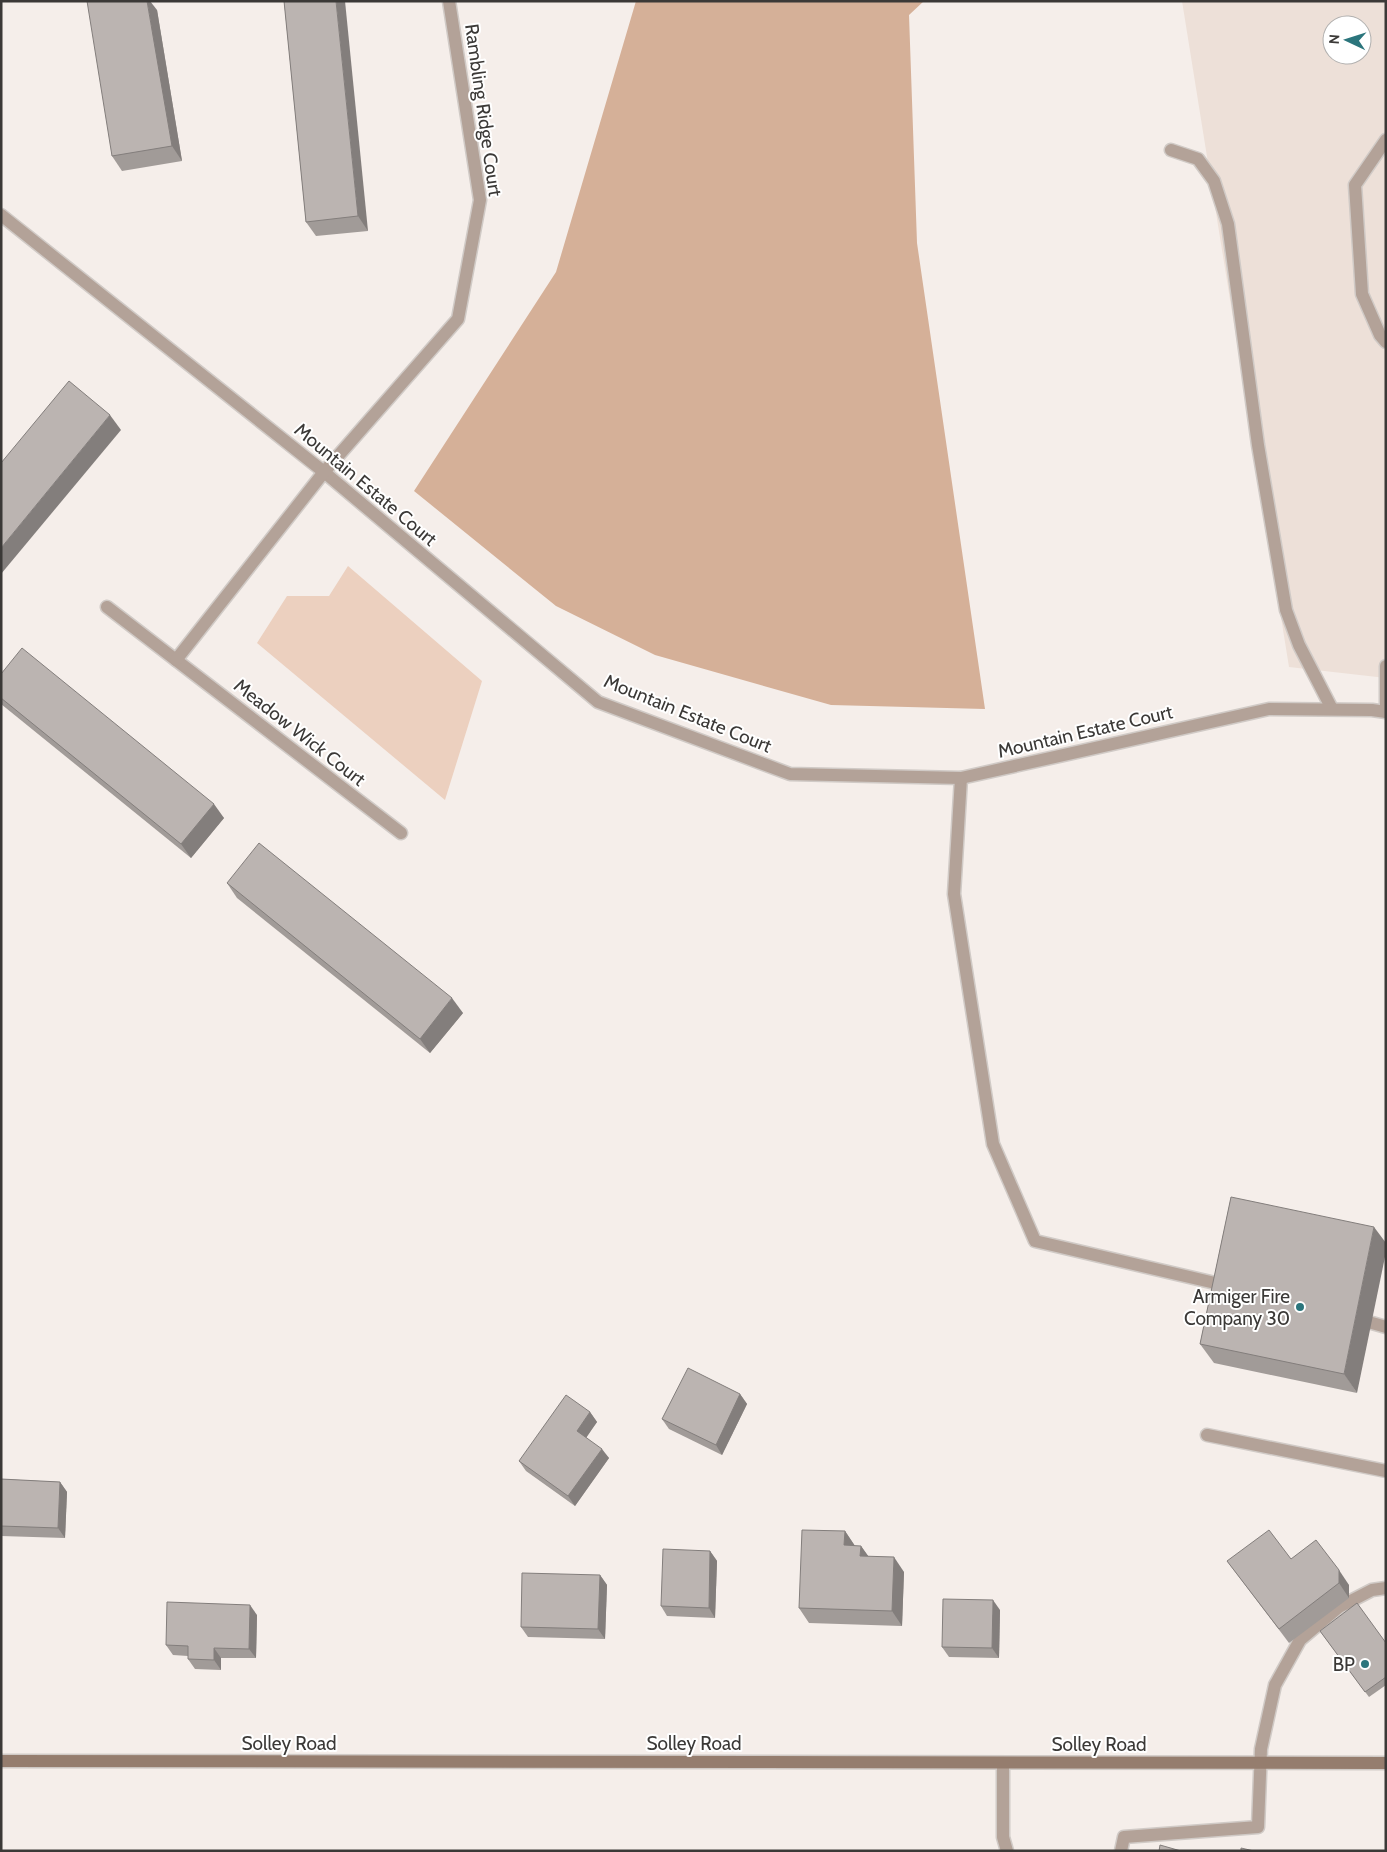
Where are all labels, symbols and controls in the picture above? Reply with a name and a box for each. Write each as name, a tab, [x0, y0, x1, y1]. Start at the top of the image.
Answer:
north arrow	[1322, 15, 1372, 65]
street label: Rambling Ridge Court	[460, 22, 507, 198]
text: N	[1325, 34, 1343, 45]
street label: Mountain Estate Court	[290, 418, 442, 551]
street label: Mountain Estate Court	[601, 669, 776, 758]
street label: Meadow Wick Court	[229, 674, 371, 791]
street label: Mountain Estate Court	[995, 700, 1175, 763]
place label: Armiger Fire Company 30	[1184, 1285, 1290, 1330]
marker: Armiger Fire Company 30	[1294, 1301, 1306, 1313]
place label: BP	[1333, 1653, 1355, 1676]
marker: BP	[1359, 1658, 1371, 1670]
street label: Solley Road	[241, 1732, 337, 1755]
street label: Solley Road	[646, 1732, 742, 1755]
street label: Solley Road	[1051, 1733, 1147, 1756]

